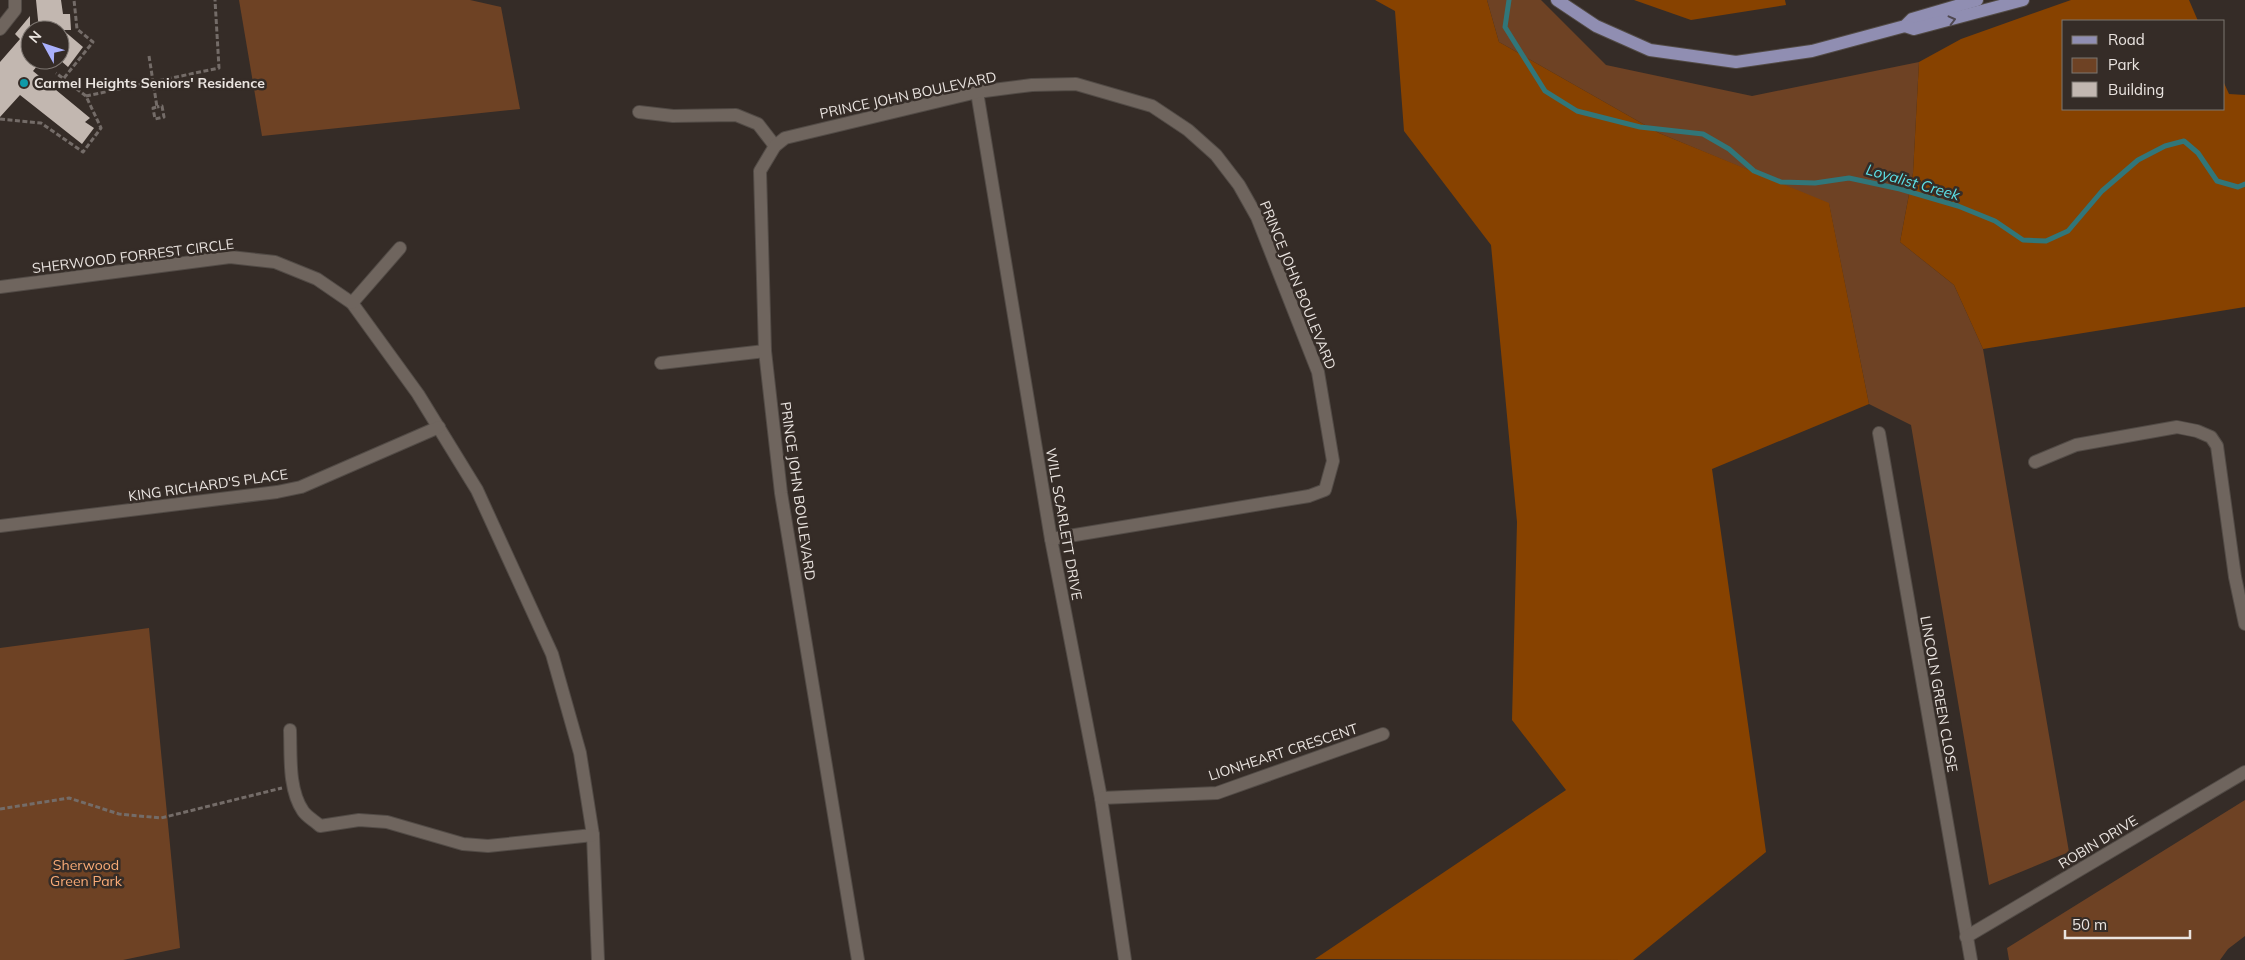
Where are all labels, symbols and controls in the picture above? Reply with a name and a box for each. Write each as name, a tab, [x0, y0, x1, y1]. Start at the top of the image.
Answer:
one-way arrow	[1948, 15, 1957, 26]
north arrow	[20, 20, 70, 70]
legend	[2062, 20, 2225, 110]
text: N	[25, 27, 45, 46]
text: Road	[2108, 30, 2145, 49]
text: Park	[2108, 55, 2140, 74]
street label: PRINCE JOHN BOULEVARD	[818, 67, 998, 123]
place label: Carmel Heights Seniors' Residence	[34, 74, 265, 92]
marker: Carmel Heights Seniors' Residence	[18, 77, 30, 89]
text: Building	[2108, 80, 2164, 99]
water label: Loyalist Creek	[1864, 160, 1963, 205]
street label: PRINCE JOHN BOULEVARD	[1256, 198, 1340, 372]
street label: SHERWOOD FORREST CIRCLE	[31, 235, 235, 277]
street label: PRINCE JOHN BOULEVARD	[777, 400, 819, 582]
street label: WILL SCARLETT DRIVE	[1042, 446, 1086, 602]
street label: KING RICHARD'S PLACE	[127, 465, 289, 505]
street label: LINCOLN GREEN CLOSE	[1916, 614, 1962, 774]
street label: LIONHEART CRESCENT	[1206, 719, 1360, 785]
street label: ROBIN DRIVE	[2055, 811, 2141, 873]
park label: Sherwood Green Park	[50, 856, 123, 890]
scale bar	[2065, 908, 2190, 940]
text: 50 m	[2072, 915, 2107, 934]

